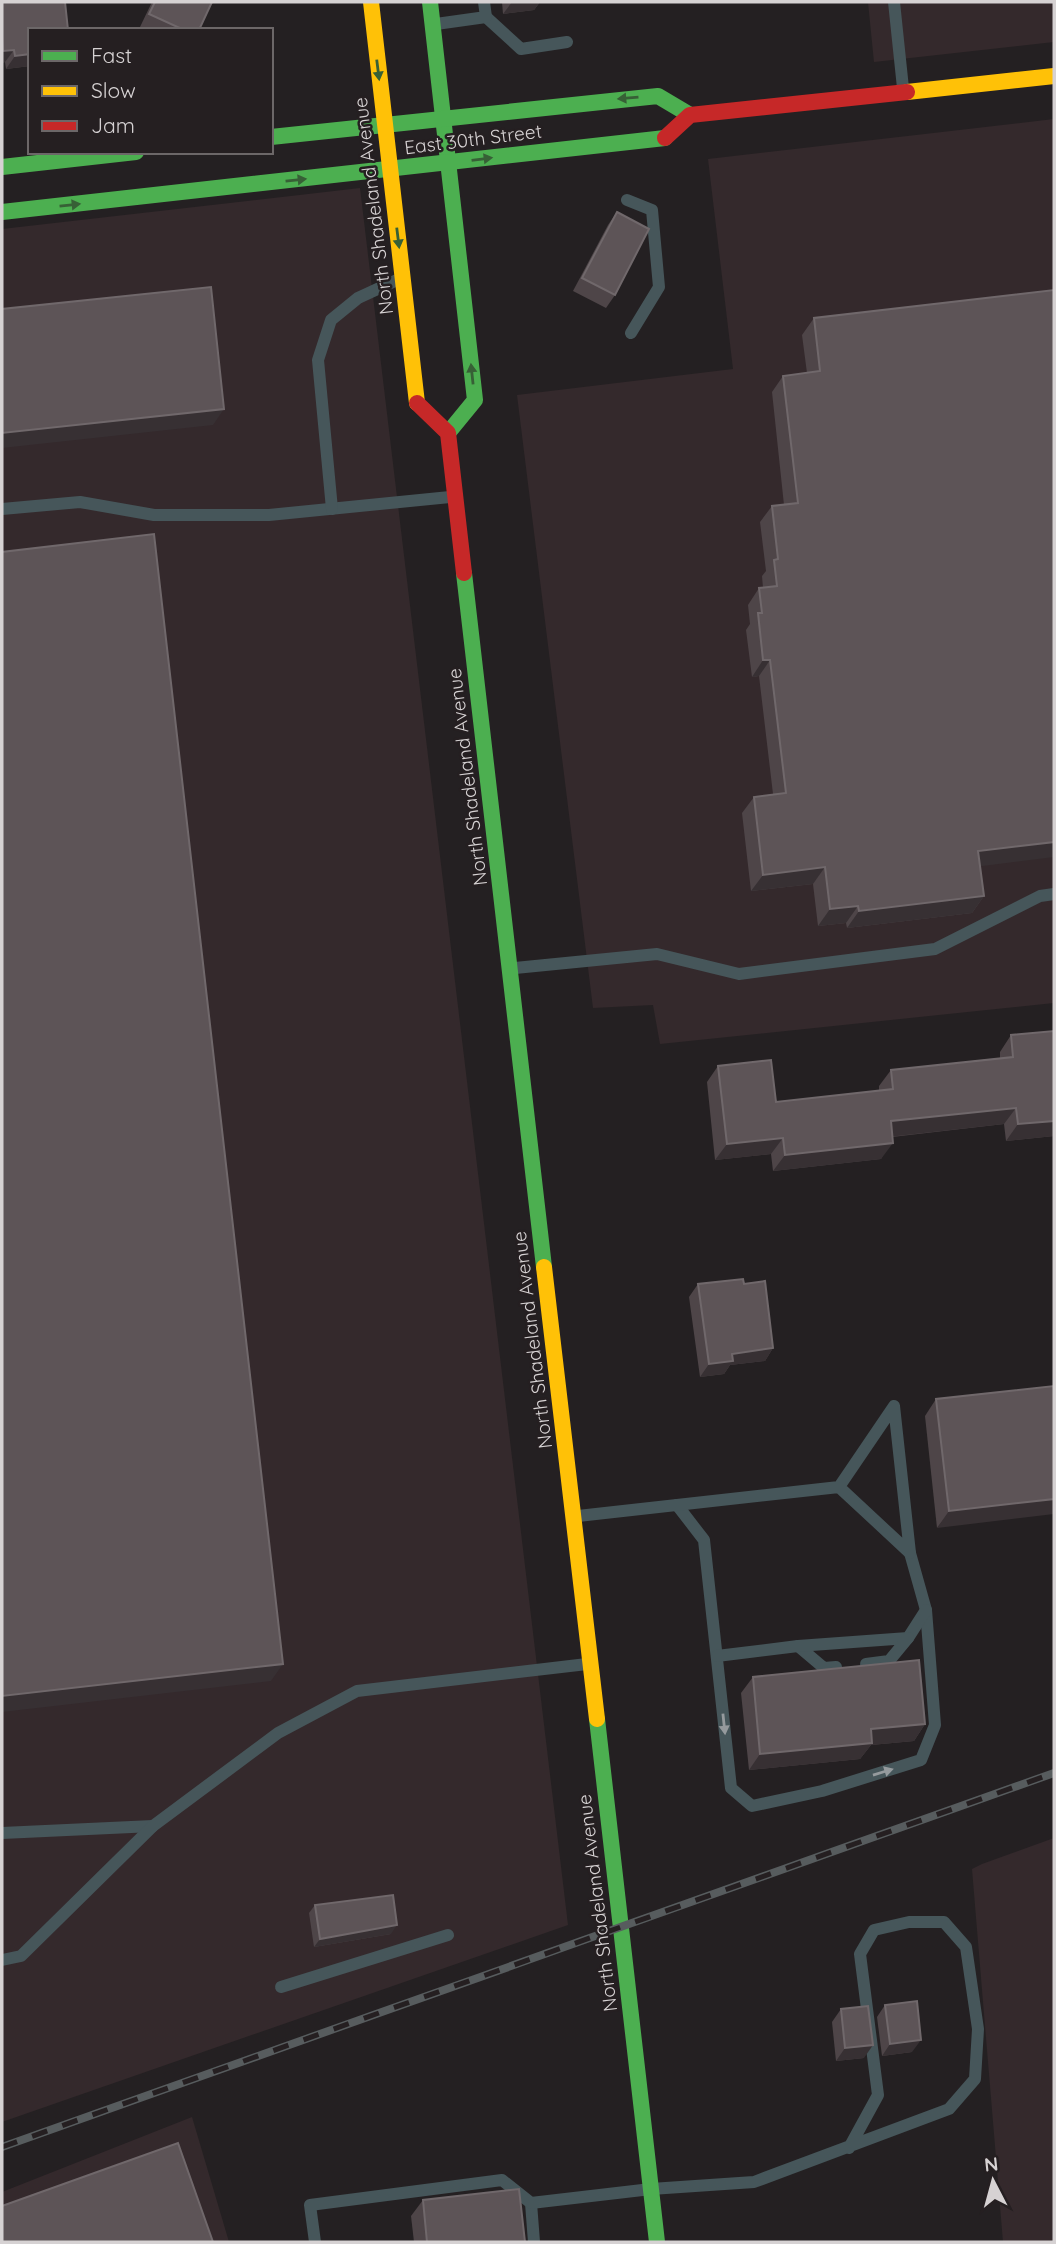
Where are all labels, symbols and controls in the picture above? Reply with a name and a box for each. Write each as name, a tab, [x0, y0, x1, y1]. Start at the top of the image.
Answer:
legend	[28, 28, 273, 154]
text: Fast	[91, 42, 132, 68]
one-way arrow	[373, 59, 384, 81]
text: Slow	[91, 77, 136, 103]
one-way arrow	[617, 93, 639, 104]
street label: North Shadeland Avenue	[348, 96, 398, 316]
text: Jam	[91, 112, 135, 138]
street label: East 30th Street	[403, 119, 543, 159]
one-way arrow	[471, 154, 493, 165]
one-way arrow	[285, 175, 307, 186]
one-way arrow	[59, 199, 81, 210]
one-way arrow	[392, 227, 403, 249]
one-way arrow	[466, 363, 477, 385]
street label: North Shadeland Avenue	[442, 667, 492, 887]
street label: North Shadeland Avenue	[507, 1230, 557, 1450]
one-way arrow	[719, 1713, 730, 1735]
one-way arrow	[873, 1766, 894, 1777]
street label: North Shadeland Avenue	[572, 1793, 622, 2013]
north arrow	[958, 2146, 1028, 2216]
text: N	[983, 2151, 999, 2177]

